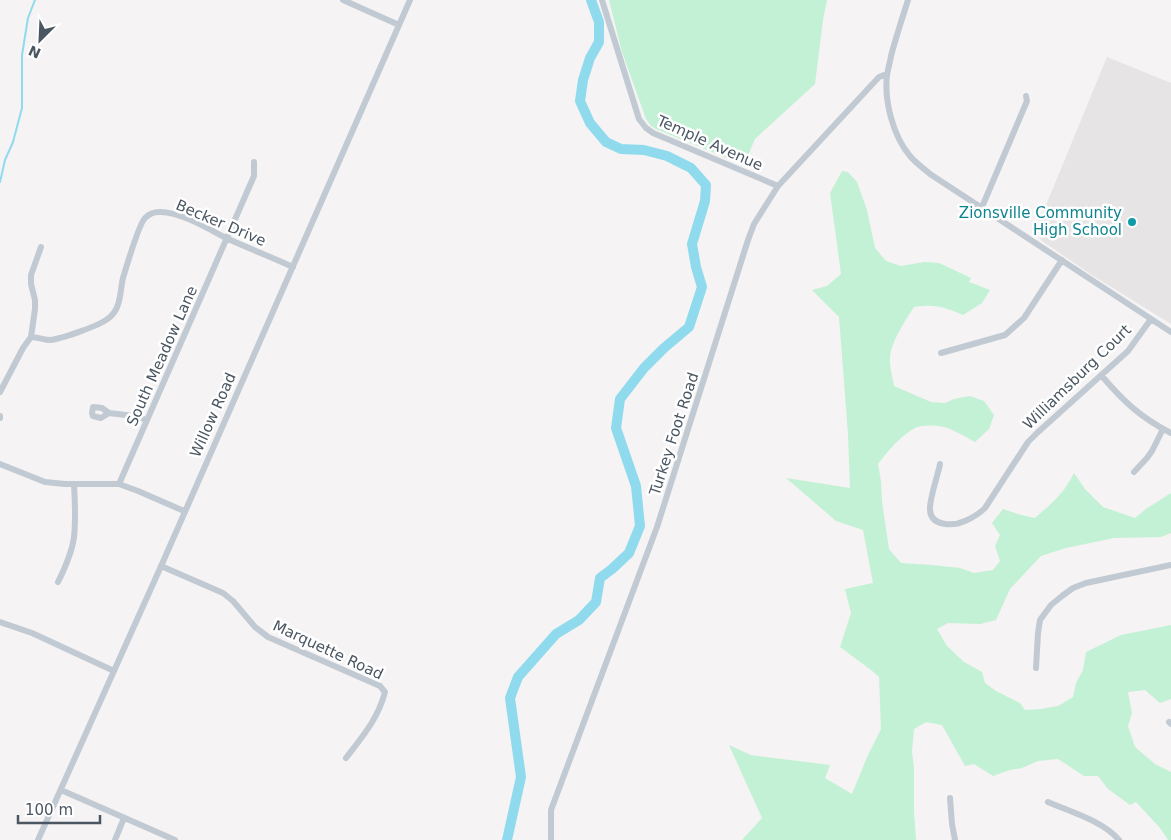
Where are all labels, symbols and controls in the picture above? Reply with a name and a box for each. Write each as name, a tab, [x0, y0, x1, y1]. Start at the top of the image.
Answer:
north arrow	[15, 15, 65, 65]
text: N	[26, 42, 43, 62]
street label: Temple Avenue	[653, 111, 766, 174]
street label: Becker Drive	[173, 196, 269, 250]
place label: Zionsville Community High School	[959, 204, 1122, 239]
marker: Zionsville Community High School	[1126, 216, 1138, 228]
street label: South Meadow Lane	[123, 283, 201, 429]
street label: Williamsburg Court	[1019, 321, 1135, 433]
street label: Willow Road	[186, 370, 240, 460]
street label: Turkey Foot Road	[645, 370, 702, 499]
street label: Marquette Road	[270, 617, 386, 683]
scale bar	[18, 792, 100, 824]
text: 100 m	[25, 801, 73, 819]

